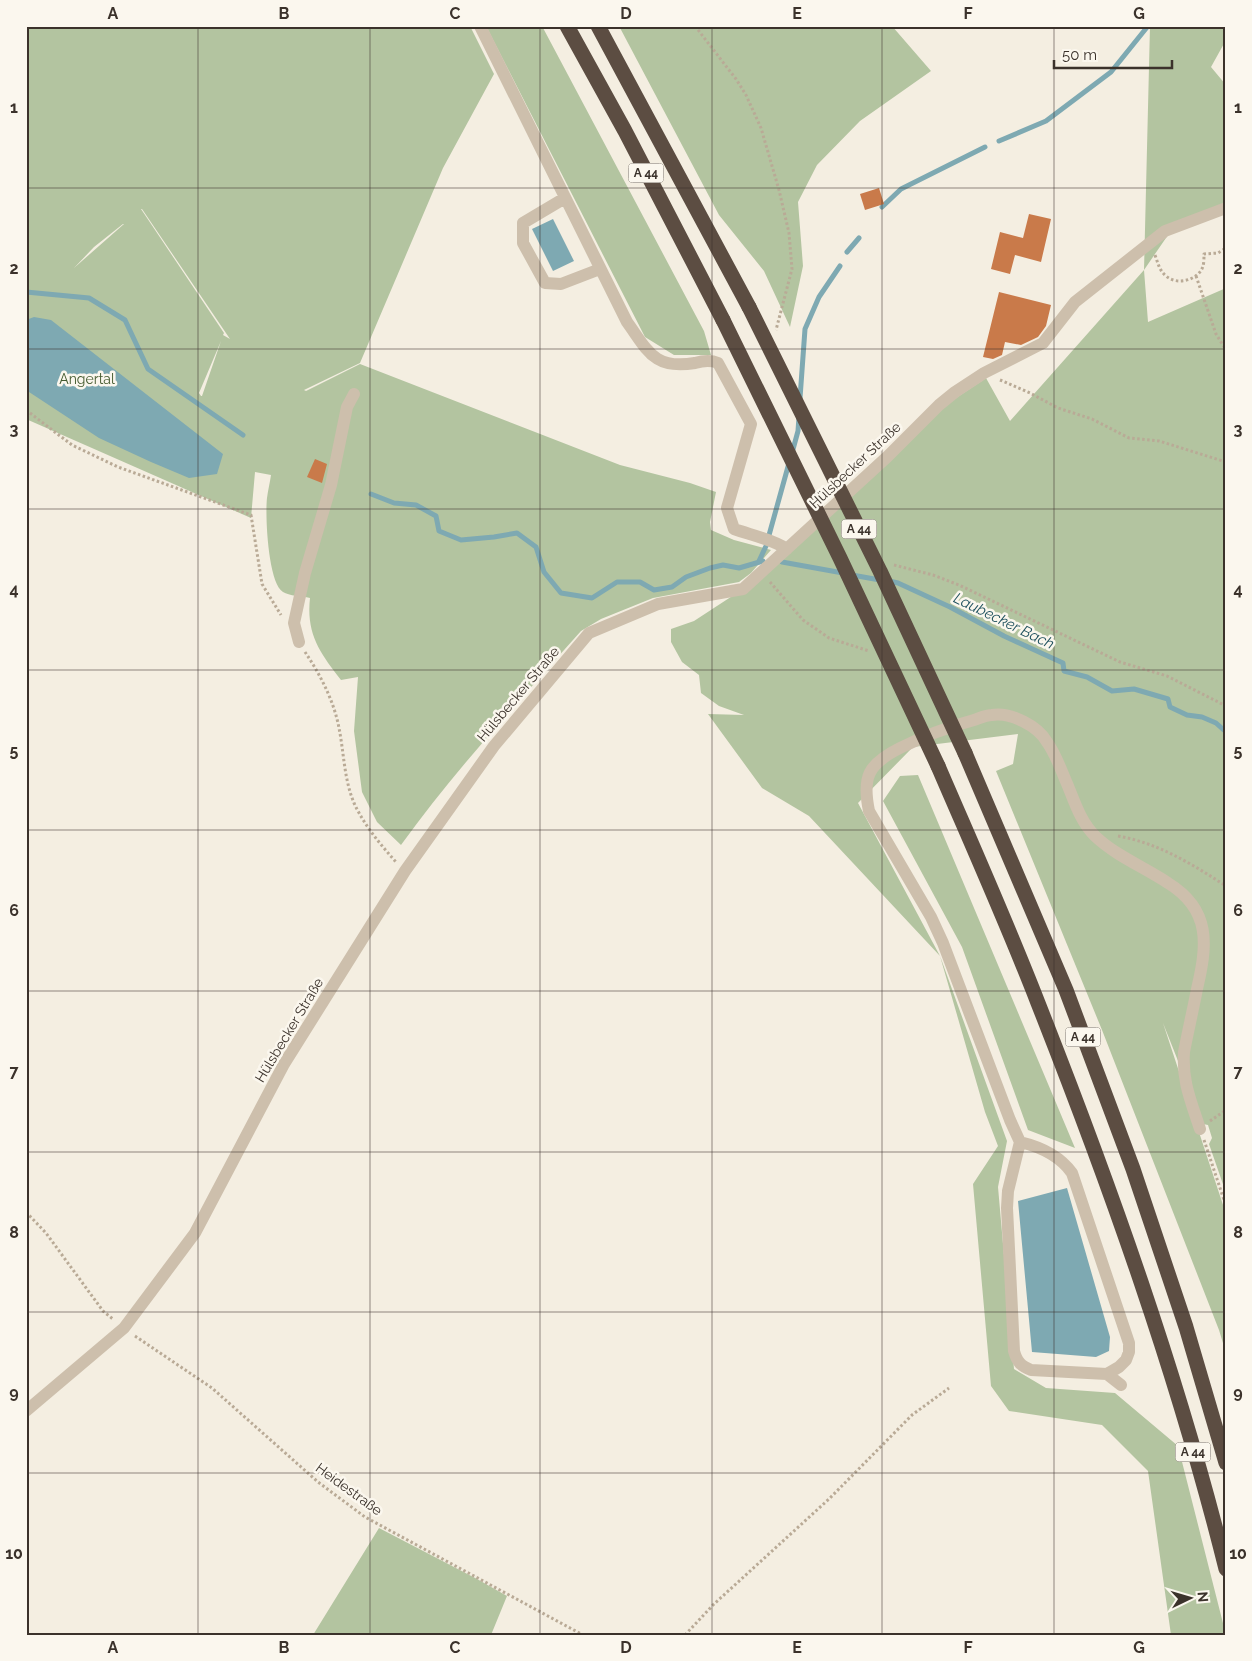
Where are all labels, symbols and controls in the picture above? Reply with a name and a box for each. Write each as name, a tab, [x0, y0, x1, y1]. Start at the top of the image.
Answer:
text: A	[108, 4, 119, 23]
text: B	[279, 4, 290, 23]
text: C	[450, 4, 461, 23]
text: D	[620, 4, 632, 23]
text: E	[792, 4, 802, 23]
text: F	[963, 4, 973, 23]
text: G	[1133, 4, 1145, 23]
scale bar	[1054, 38, 1172, 70]
text: 50 m	[1062, 46, 1097, 64]
text: 1	[10, 98, 18, 117]
text: 1	[1234, 98, 1242, 117]
road number: A 44	[628, 164, 664, 182]
text: 2	[9, 259, 19, 278]
text: 2	[1233, 259, 1243, 278]
park label: Angertal	[59, 371, 115, 387]
street label: Hülsbecker Straße	[806, 419, 904, 511]
text: 3	[10, 420, 19, 439]
text: 3	[1234, 420, 1243, 439]
road number: A 44	[842, 520, 876, 538]
text: 4	[9, 580, 19, 599]
text: 4	[1233, 580, 1243, 599]
water label: Laubecker Bach	[951, 589, 1057, 653]
street label: Hülsbecker Straße	[474, 643, 562, 745]
text: 5	[10, 741, 19, 760]
text: 5	[1234, 741, 1243, 760]
text: 6	[9, 901, 19, 920]
text: 6	[1233, 901, 1243, 920]
street label: Hülsbecker Straße	[252, 975, 326, 1085]
road number: A 44	[1066, 1028, 1100, 1046]
text: 7	[10, 1062, 19, 1081]
text: 7	[1234, 1062, 1243, 1081]
text: 8	[9, 1223, 19, 1242]
text: 8	[1233, 1223, 1243, 1242]
text: 9	[9, 1383, 19, 1402]
text: 9	[1233, 1383, 1243, 1402]
road number: A 44	[1176, 1442, 1210, 1461]
street label: Heidestraße	[313, 1460, 385, 1518]
text: 10	[5, 1544, 23, 1563]
text: 10	[1229, 1544, 1247, 1563]
north arrow	[1164, 1574, 1214, 1624]
text: N	[1195, 1591, 1211, 1603]
text: A	[108, 1638, 119, 1657]
text: B	[279, 1638, 290, 1657]
text: C	[450, 1638, 461, 1657]
text: D	[620, 1638, 632, 1657]
text: E	[792, 1638, 802, 1657]
text: F	[963, 1638, 973, 1657]
text: G	[1133, 1638, 1145, 1657]

